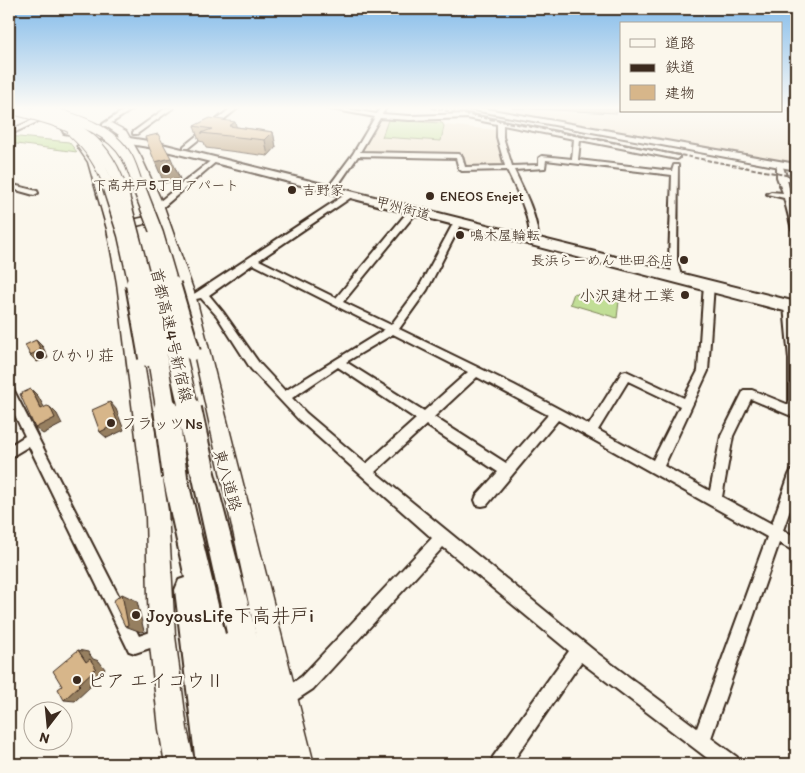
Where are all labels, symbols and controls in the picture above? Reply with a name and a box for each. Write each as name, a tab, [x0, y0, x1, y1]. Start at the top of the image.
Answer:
legend	[620, 22, 782, 112]
text: 道路	[665, 34, 695, 52]
text: 鉄道	[665, 58, 695, 76]
text: 建物	[665, 84, 695, 102]
marker: 下高井戸5丁目アパート	[160, 163, 172, 175]
place label: 下高井戸5丁目アパート	[93, 177, 239, 194]
place label: 吉野家	[302, 182, 344, 199]
marker: 吉野家	[286, 184, 298, 196]
place label: ENEOS Enejet	[440, 188, 524, 205]
marker: ENEOS Enejet	[424, 190, 436, 202]
street label: 甲州街道	[374, 193, 432, 224]
place label: 鳴木屋輪転	[470, 227, 540, 244]
marker: 鳴木屋輪転	[454, 229, 466, 241]
place label: 長浜らーめん 世田谷店	[531, 252, 674, 269]
marker: 長浜らーめん 世田谷店	[678, 254, 690, 266]
street label: 首都高速4号新宿線	[147, 266, 196, 404]
place label: 小沢建材工業	[579, 286, 675, 305]
marker: 小沢建材工業	[679, 289, 691, 301]
place label: ひかり荘	[50, 346, 114, 365]
marker: ひかり荘	[34, 349, 46, 361]
place label: フラッツNs	[121, 414, 203, 433]
marker: フラッツNs	[105, 417, 117, 429]
street label: 東八道路	[210, 447, 245, 514]
place label: JoyousLife下高井戸i	[146, 604, 314, 627]
marker: JoyousLife下高井戸i	[130, 609, 142, 621]
place label: ピア エイコウⅡ	[87, 669, 224, 692]
marker: ピア エイコウⅡ	[71, 674, 83, 686]
north arrow	[22, 700, 72, 750]
text: N	[38, 729, 51, 747]

